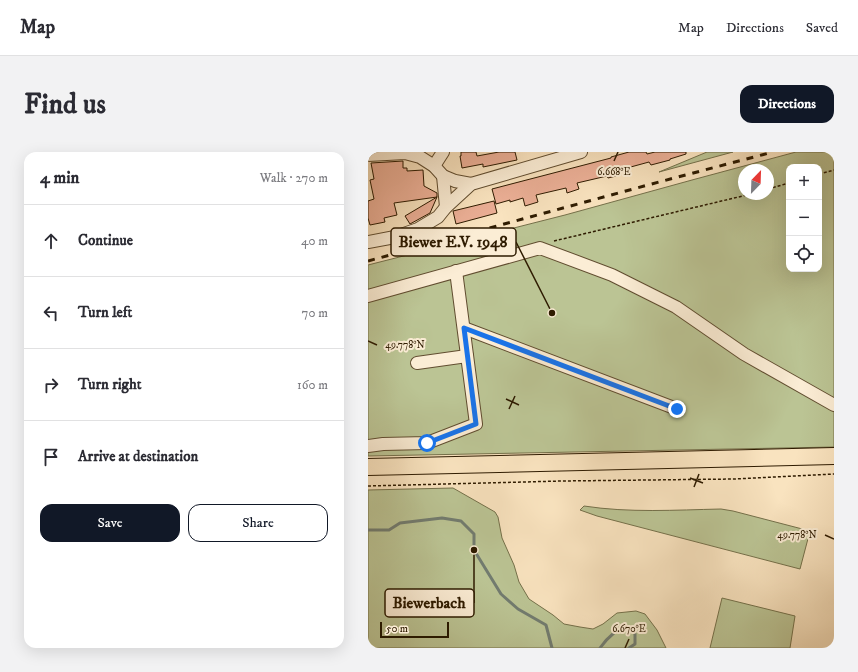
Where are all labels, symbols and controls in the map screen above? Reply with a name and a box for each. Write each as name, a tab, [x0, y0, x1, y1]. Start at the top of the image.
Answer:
text: Map	[20, 16, 55, 39]
text: Map	[678, 19, 704, 37]
text: Directions	[726, 19, 784, 37]
text: Saved	[806, 19, 838, 37]
button: Directions	[740, 85, 834, 123]
text: Find us	[24, 87, 106, 122]
north arrow	[738, 164, 774, 200]
map controls	[786, 164, 822, 272]
button: +	[786, 164, 822, 200]
text: 6.668°E	[597, 166, 631, 178]
text: 4 min	[40, 167, 79, 189]
text: Walk · 270 m	[260, 170, 328, 186]
button: −	[786, 200, 822, 236]
callout: Biewer E.V. 1948	[391, 228, 516, 256]
icon: ahead	[40, 230, 62, 252]
text: Continue	[78, 231, 133, 250]
text: Biewer E.V. 1948	[399, 232, 507, 252]
text: 40 m	[301, 233, 328, 249]
button: locate	[786, 236, 822, 272]
icon: left	[40, 302, 62, 324]
text: Turn left	[78, 303, 132, 322]
text: 70 m	[302, 305, 328, 321]
text: 49.778°N	[385, 339, 425, 351]
icon: right	[40, 374, 62, 396]
text: Turn right	[78, 375, 141, 394]
text: 160 m	[297, 377, 328, 393]
route end	[668, 400, 686, 418]
route start	[418, 434, 436, 452]
icon: arrive	[40, 446, 62, 468]
text: Arrive at destination	[78, 447, 198, 466]
button: Save	[40, 504, 180, 542]
button: Share	[188, 504, 328, 542]
text: 49.778°N	[777, 529, 817, 541]
callout: Biewerbach	[385, 589, 474, 617]
text: Biewerbach	[392, 593, 466, 613]
scale bar	[380, 620, 449, 639]
text: 50 m	[386, 622, 408, 636]
text: 6.670°E	[612, 623, 646, 635]

